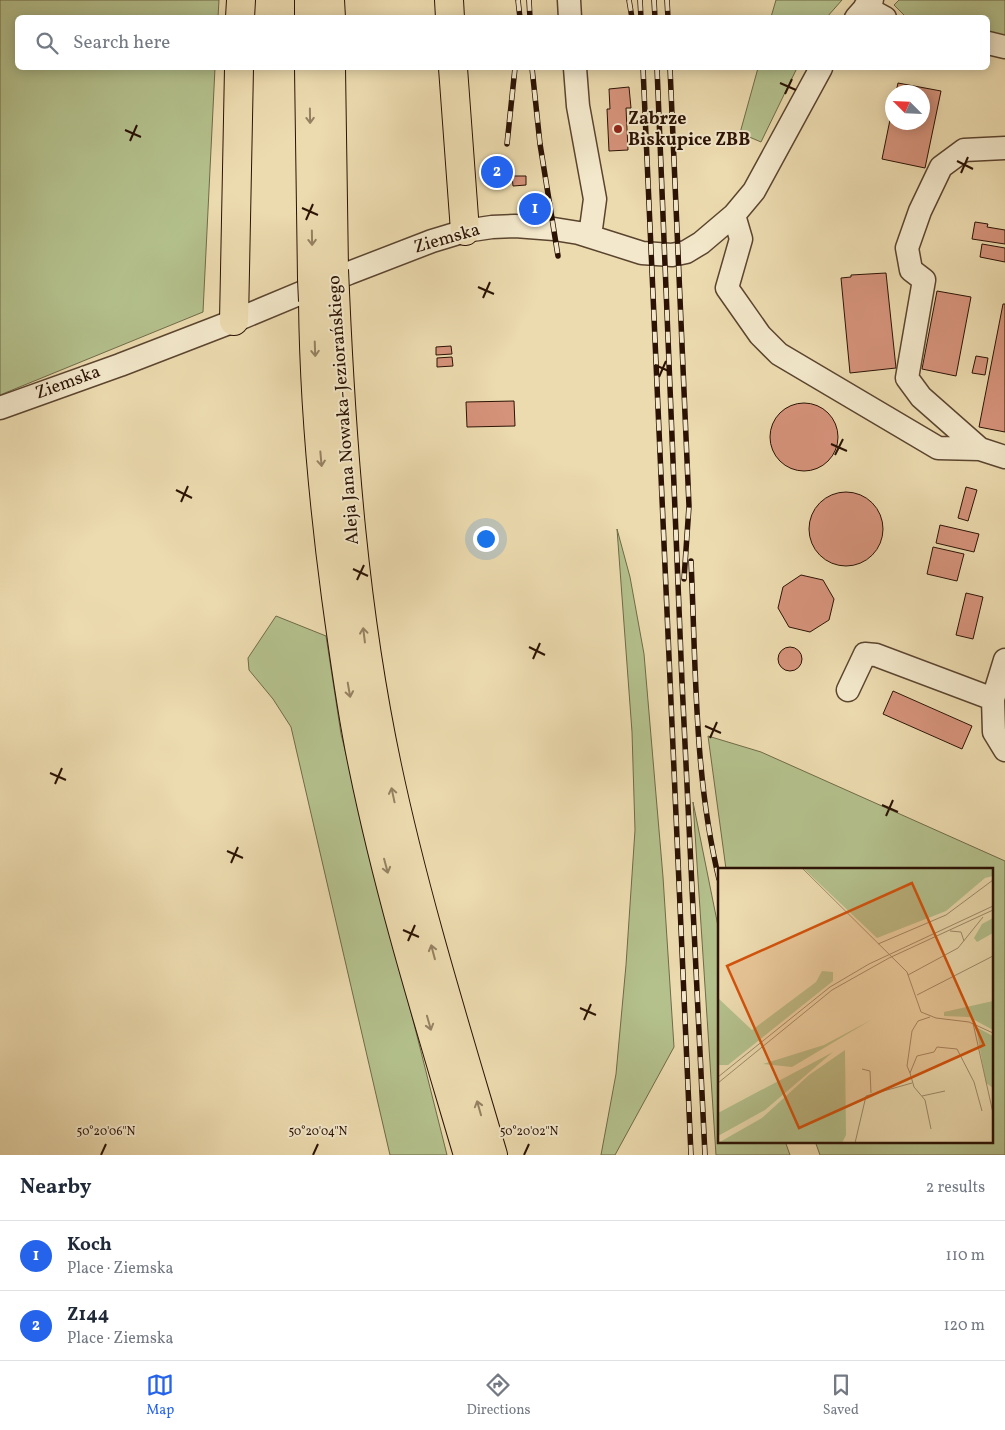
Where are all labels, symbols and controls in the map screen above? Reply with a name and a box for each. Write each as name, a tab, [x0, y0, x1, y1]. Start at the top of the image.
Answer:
search box	[15, 15, 990, 70]
icon: search	[33, 29, 61, 57]
text: Search here	[73, 30, 170, 56]
north arrow	[885, 85, 930, 130]
place label: Zabrze Biskupice ZBB	[628, 107, 750, 153]
one-way arrow	[305, 108, 315, 124]
marker: Zabrze Biskupice ZBB	[612, 123, 624, 135]
pin: 2	[481, 153, 513, 191]
pin: 1	[519, 190, 551, 228]
street label: Ziemska	[411, 218, 483, 260]
one-way arrow	[307, 230, 317, 246]
street label: Aleja Jana Nowaka-Jeziorańskiego	[322, 274, 366, 546]
one-way arrow	[310, 341, 319, 357]
street label: Ziemska	[32, 360, 104, 406]
one-way arrow	[316, 451, 326, 467]
your location	[473, 526, 499, 552]
one-way arrow	[359, 627, 369, 643]
one-way arrow	[345, 681, 355, 697]
one-way arrow	[388, 787, 397, 803]
one-way arrow	[382, 858, 391, 874]
inset map	[718, 868, 992, 1142]
one-way arrow	[428, 945, 438, 961]
one-way arrow	[425, 1014, 435, 1030]
one-way arrow	[473, 1101, 483, 1117]
text: 50°20'06"N	[77, 1124, 135, 1140]
text: 50°20'04"N	[288, 1124, 348, 1140]
text: 50°20'02"N	[500, 1124, 558, 1140]
text: Nearby	[20, 1173, 91, 1202]
text: 2 results	[926, 1177, 985, 1199]
text: Koch	[67, 1232, 112, 1258]
text: 1	[33, 1245, 39, 1267]
text: 110 m	[946, 1245, 985, 1267]
text: Place · Ziemska	[67, 1258, 174, 1280]
text: Z144	[67, 1302, 109, 1328]
text: 2	[32, 1315, 40, 1337]
text: 120 m	[943, 1315, 985, 1337]
text: Place · Ziemska	[67, 1328, 174, 1350]
tab: Map	[146, 1371, 174, 1420]
tab: Directions	[466, 1371, 531, 1420]
tab: Saved	[823, 1371, 859, 1420]

